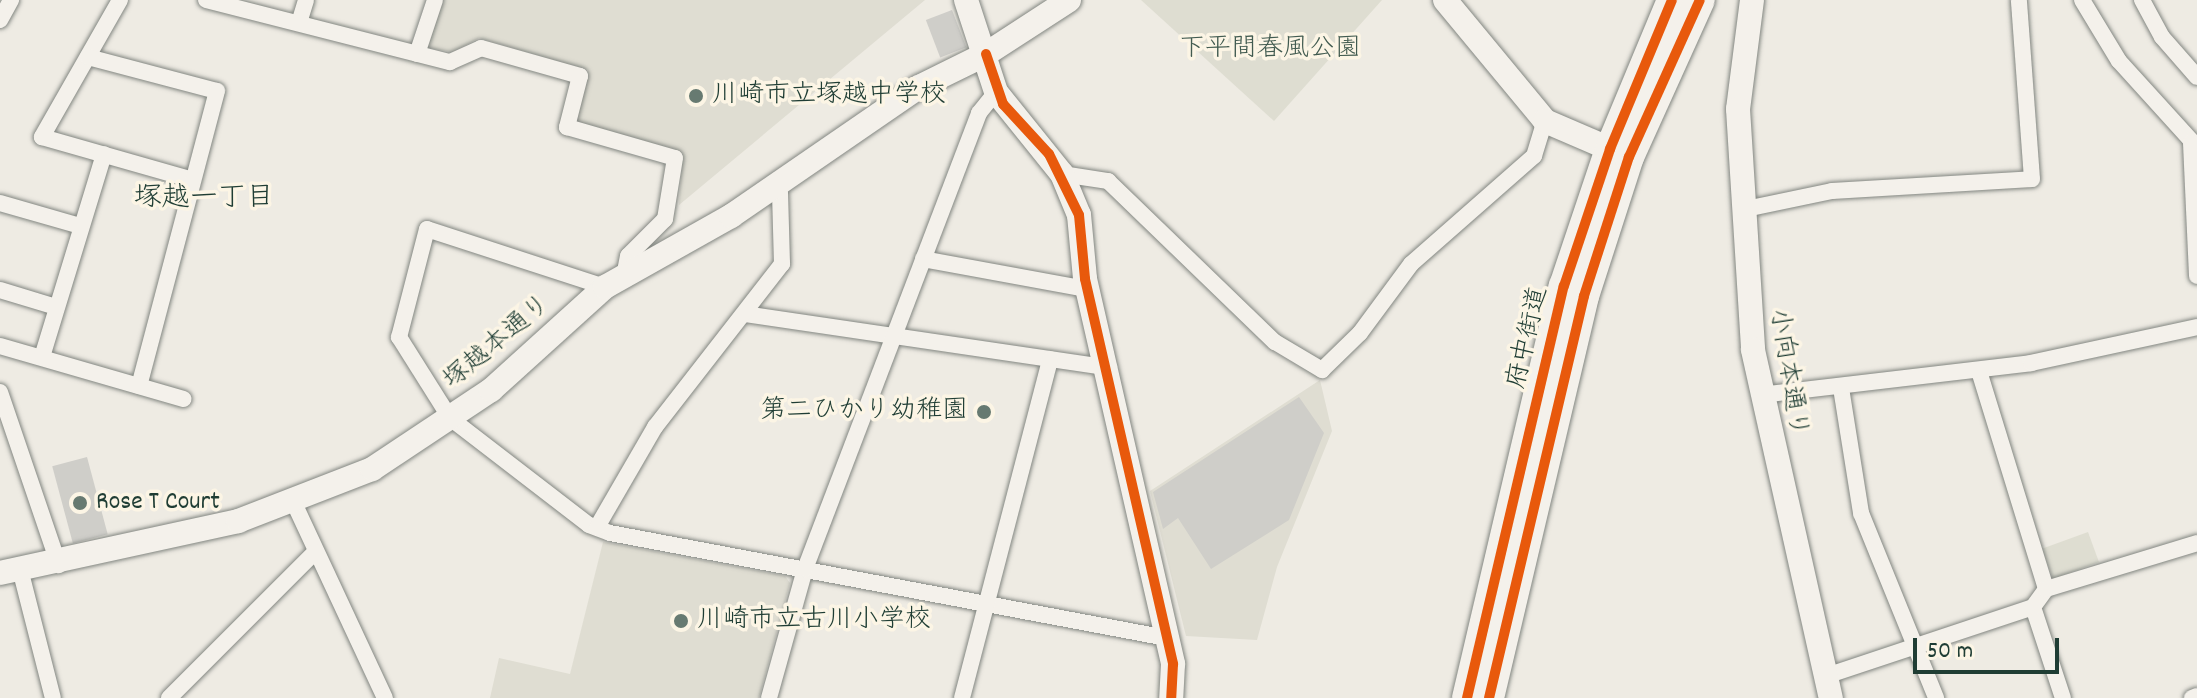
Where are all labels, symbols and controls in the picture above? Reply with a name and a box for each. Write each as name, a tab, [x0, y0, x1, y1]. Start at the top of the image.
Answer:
park label: 下平間春風公園	[1179, 34, 1361, 66]
place label: 川崎市立塚越中学校	[712, 80, 946, 112]
marker: 川崎市立塚越中学校	[687, 87, 705, 105]
district label: 塚越一丁目	[134, 183, 274, 217]
street label: 府中街道	[1502, 284, 1556, 392]
street label: 塚越本通り	[438, 289, 558, 397]
street label: 小向本通り	[1761, 306, 1813, 440]
place label: 第二ひかり幼稚園	[760, 396, 968, 428]
marker: 第二ひかり幼稚園	[975, 403, 993, 421]
place label: Rose T Court	[96, 487, 220, 519]
marker: Rose T Court	[71, 494, 89, 512]
place label: 川崎市立古川小学校	[697, 605, 931, 637]
marker: 川崎市立古川小学校	[672, 612, 690, 630]
scale bar	[1917, 622, 2063, 672]
text: 50 m	[1927, 635, 1973, 669]

